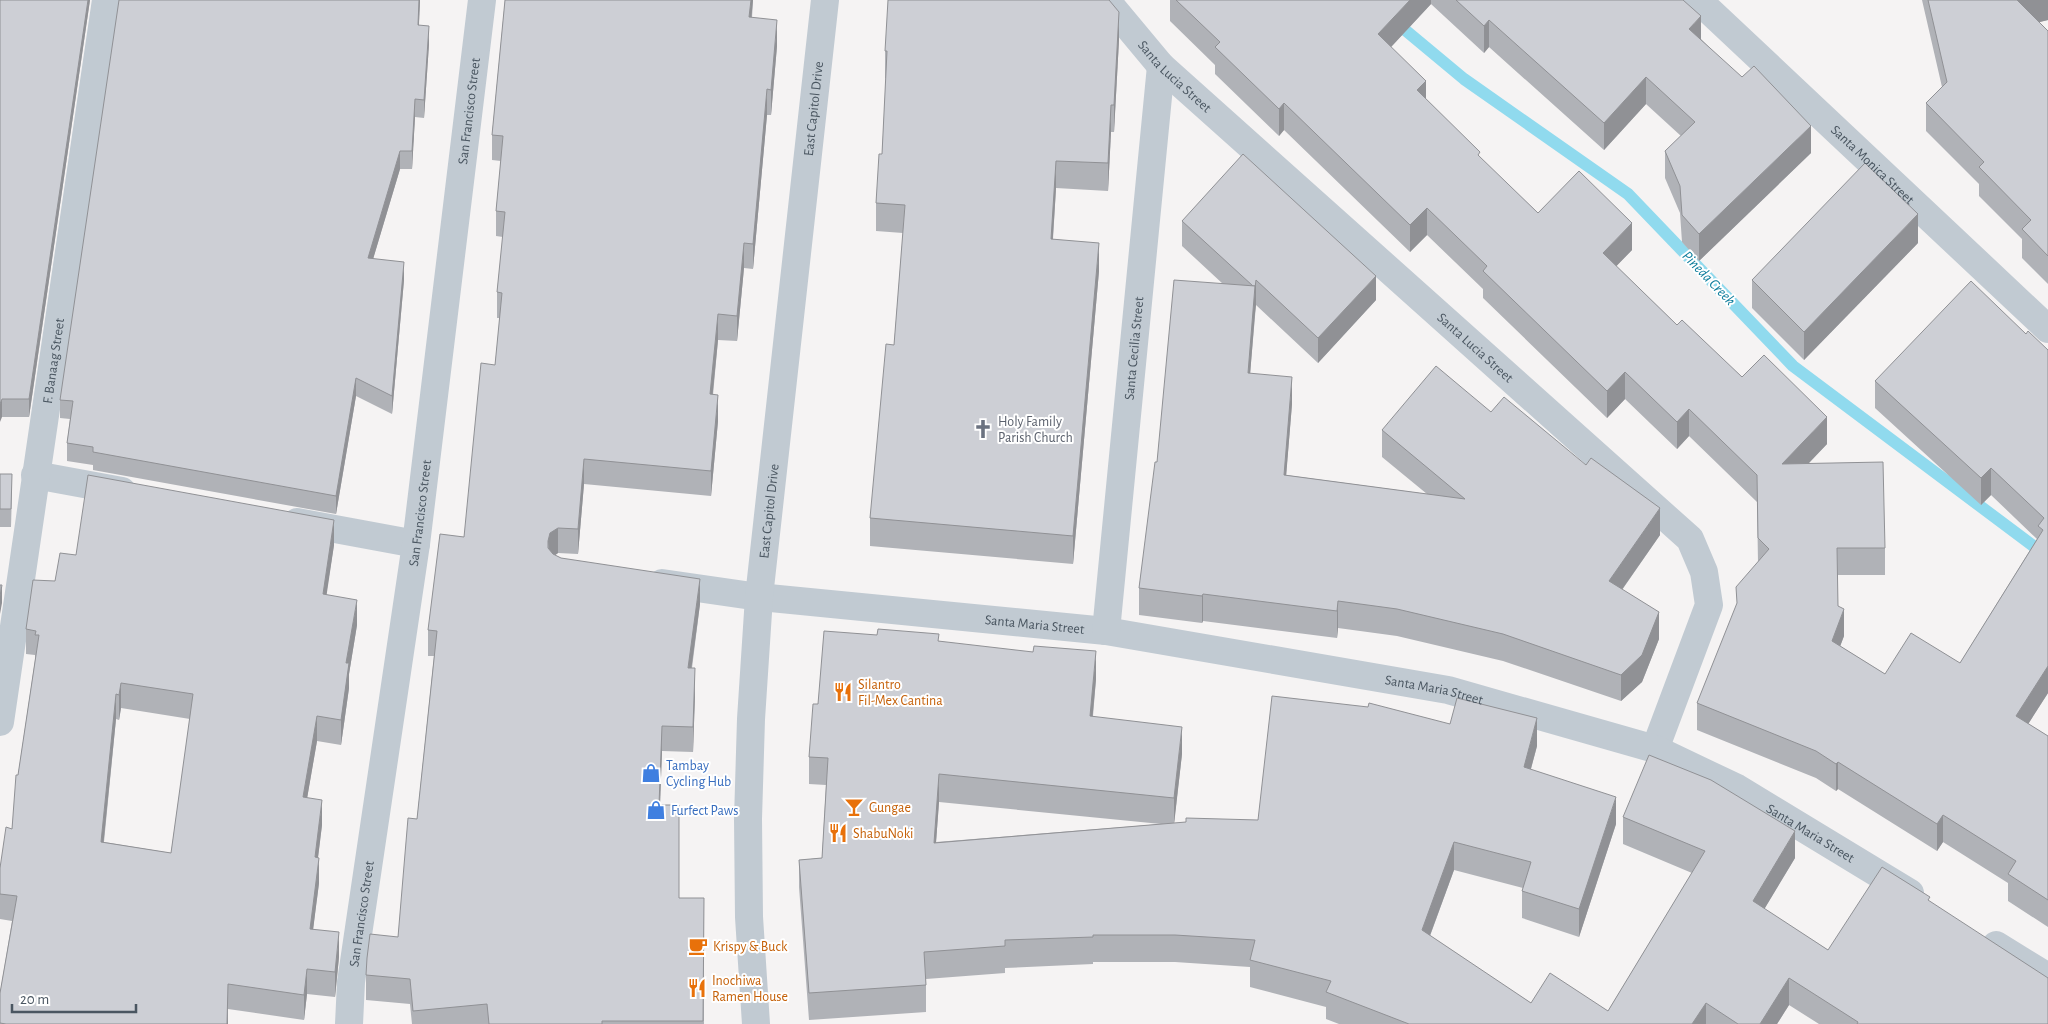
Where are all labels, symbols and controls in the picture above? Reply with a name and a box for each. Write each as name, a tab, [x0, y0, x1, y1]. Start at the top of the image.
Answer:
street label: Santa Lucia Street	[1135, 38, 1214, 116]
street label: San Francisco Street	[456, 57, 483, 165]
street label: East Capitol Drive	[802, 61, 826, 157]
street label: Santa Monica Street	[1828, 123, 1917, 208]
water label: Pineda Creek	[1679, 248, 1738, 308]
street label: Santa Cecilia Street	[1123, 295, 1147, 401]
street label: Santa Lucia Street	[1434, 311, 1516, 386]
street label: F. Banaag Street	[41, 317, 67, 405]
place label: Holy Family Parish Church	[998, 415, 1073, 445]
church icon: Holy Family Parish Church	[972, 418, 994, 440]
street label: San Francisco Street	[407, 459, 434, 567]
street label: East Capitol Drive	[757, 463, 782, 559]
street label: Santa Maria Street	[984, 613, 1086, 637]
street label: Santa Maria Street	[1384, 673, 1485, 708]
place label: Silantro Fil-Mex Cantina	[858, 678, 943, 708]
restaurant icon: Silantro Fil-Mex Cantina	[832, 681, 854, 703]
place label: Tambay Cycling Hub	[666, 759, 731, 789]
shop icon: Tambay Cycling Hub	[640, 762, 662, 784]
bar icon: Gungae	[843, 796, 865, 818]
shop icon: Furfect Paws	[645, 799, 667, 821]
place label: Gungae	[869, 801, 911, 815]
street label: Santa Maria Street	[1764, 802, 1857, 866]
place label: Furfect Paws	[671, 804, 738, 818]
restaurant icon: ShabuNoki	[827, 822, 849, 844]
place label: ShabuNoki	[853, 827, 914, 841]
street label: San Francisco Street	[347, 859, 377, 968]
cafe icon: Krispy & Buck	[687, 935, 709, 957]
place label: Krispy & Buck	[713, 940, 788, 954]
place label: Inochiwa Ramen House	[712, 974, 788, 1004]
restaurant icon: Inochiwa Ramen House	[686, 977, 708, 999]
scale bar	[12, 982, 136, 1014]
text: 20 m	[20, 992, 49, 1007]

